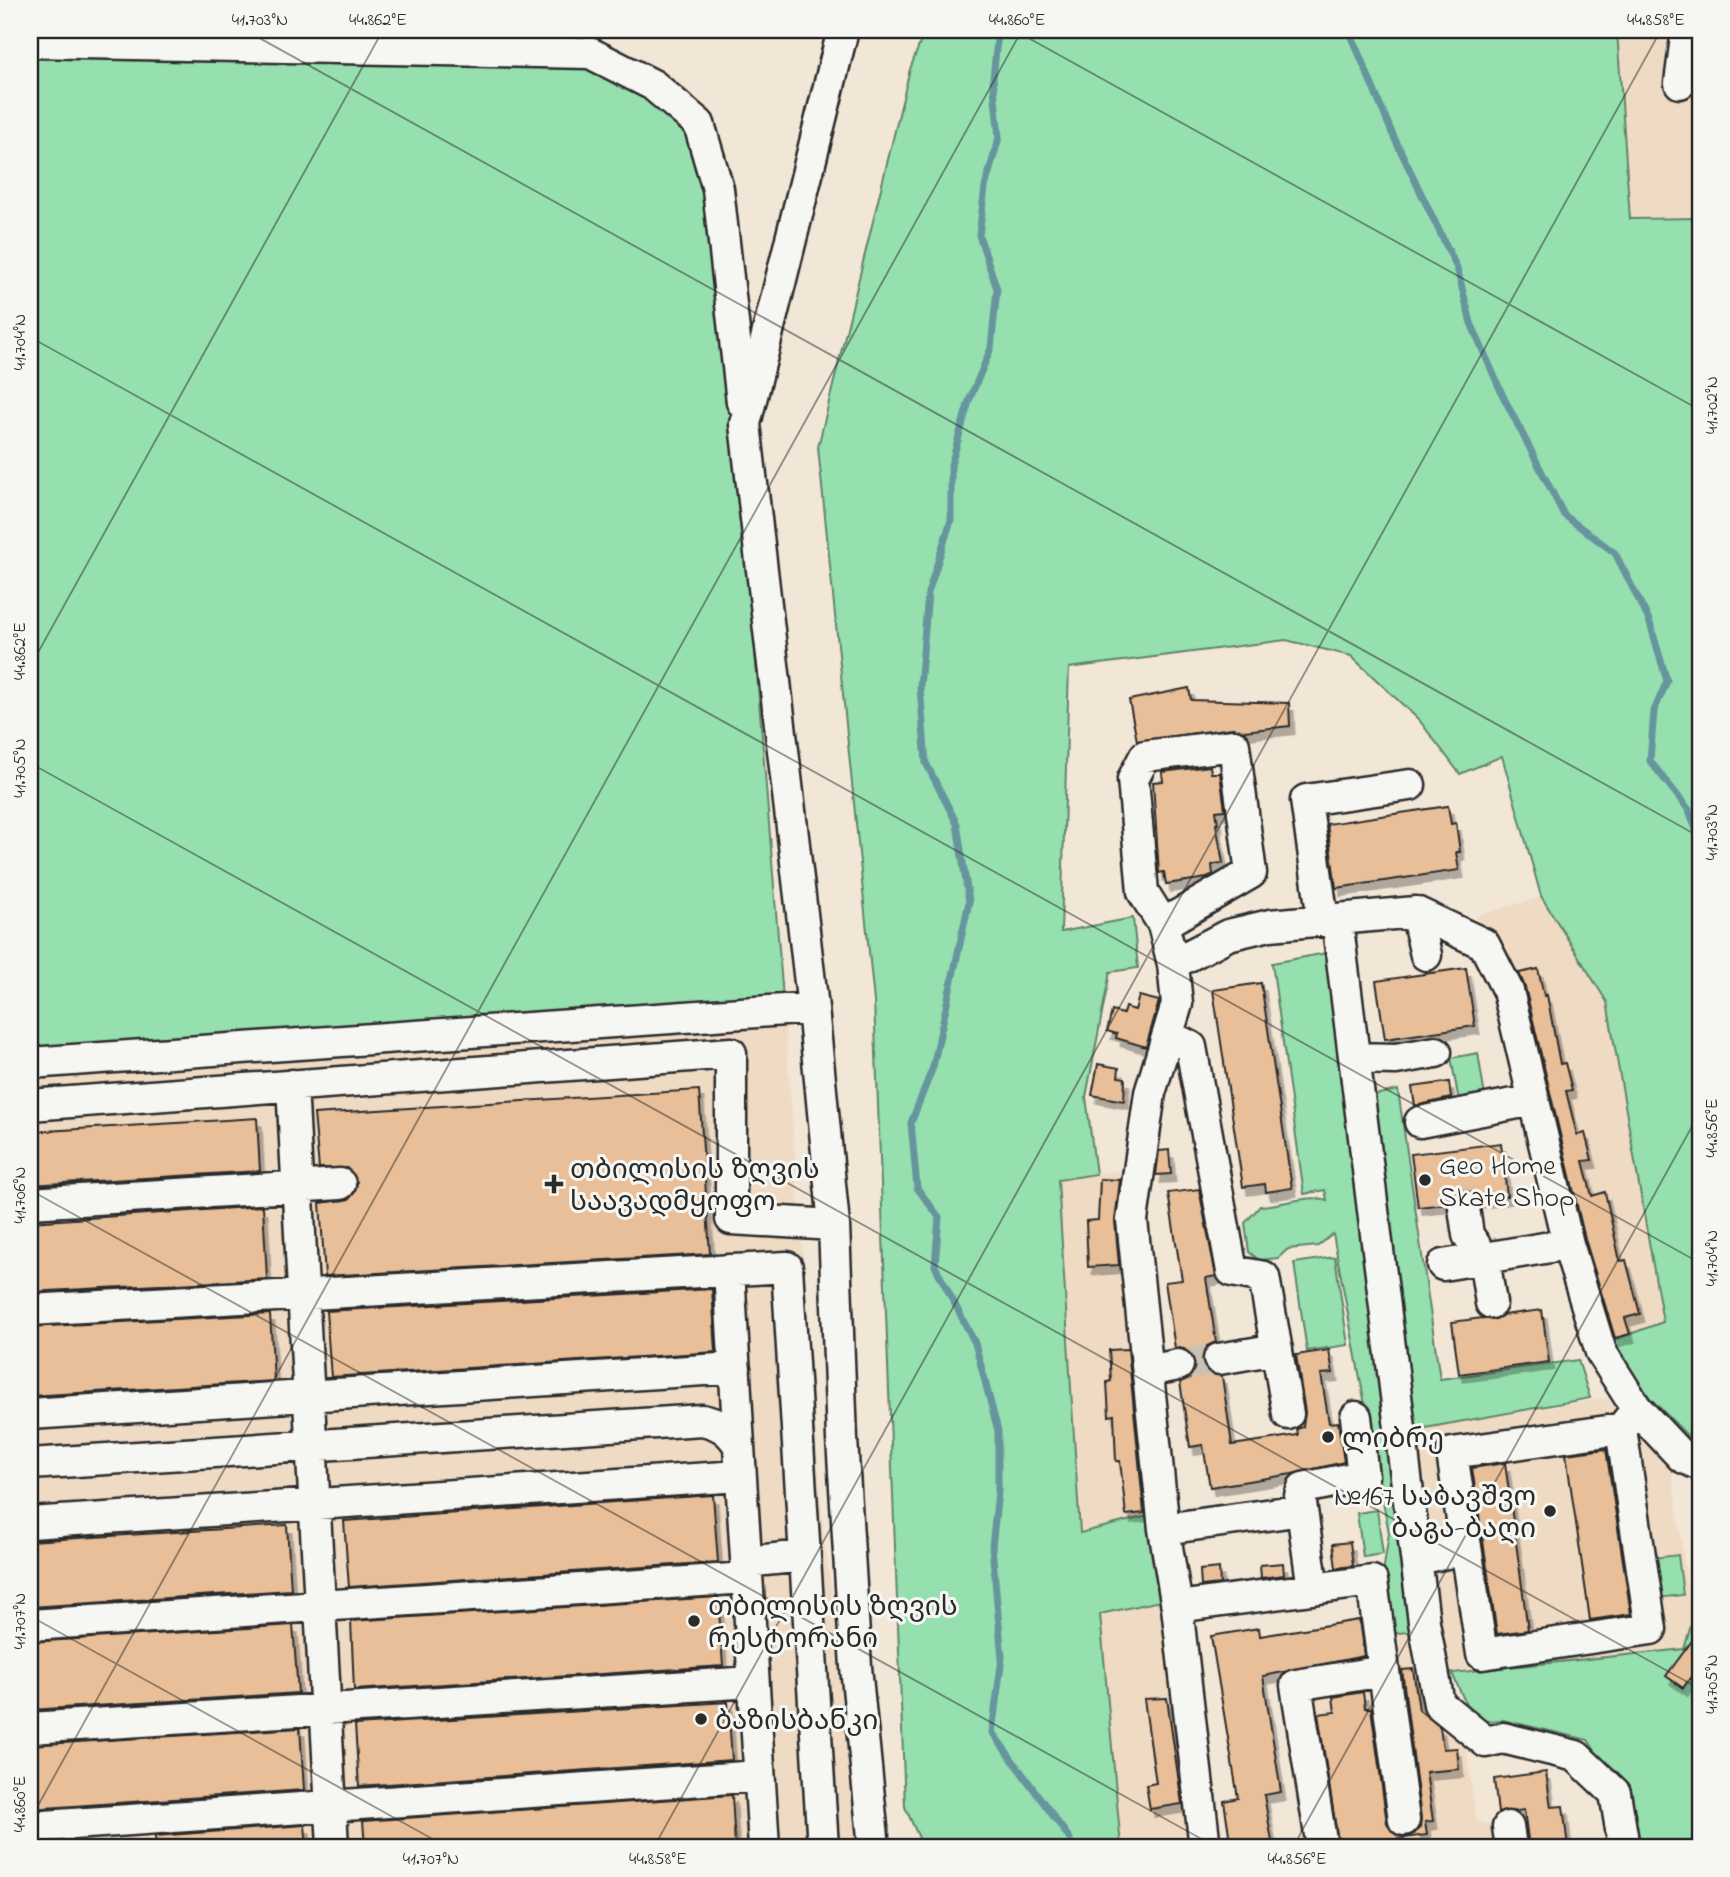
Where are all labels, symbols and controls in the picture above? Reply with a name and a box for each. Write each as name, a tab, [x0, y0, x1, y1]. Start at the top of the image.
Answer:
text: 41.703°N	[232, 8, 288, 34]
text: 44.862°E	[349, 8, 407, 34]
text: 44.860°E	[989, 8, 1045, 34]
text: 44.858°E	[1627, 8, 1685, 34]
text: 41.704°N	[8, 314, 34, 370]
text: 41.702°N	[1700, 376, 1726, 434]
text: 44.862°E	[8, 622, 34, 680]
text: 41.705°N	[8, 738, 34, 798]
text: 41.703°N	[1700, 804, 1726, 860]
text: 44.856°E	[1700, 1098, 1726, 1158]
place label: Geo Home Skate Shop	[1439, 1147, 1574, 1220]
place label: თბილისის ზღვის საავადმყოფო	[570, 1151, 820, 1224]
text: 41.706°N	[8, 1167, 34, 1223]
marker: Geo Home Skate Shop	[1417, 1172, 1433, 1188]
marker: თბილისის ზღვის საავადმყოფო	[544, 1174, 564, 1194]
text: 41.704°N	[1700, 1230, 1726, 1286]
place label: ლიბრე	[1342, 1420, 1444, 1461]
marker: ლიბრე	[1320, 1429, 1336, 1445]
place label: №167 საბავშვო ბაგა-ბაღი	[1334, 1478, 1536, 1551]
marker: №167 საბავშვო ბაგა-ბაღი	[1542, 1503, 1558, 1519]
place label: თბილისის ზღვის რესტორანი	[708, 1588, 958, 1661]
text: 41.707°N	[8, 1593, 34, 1649]
marker: თბილისის ზღვის რესტორანი	[686, 1613, 702, 1629]
text: 41.705°N	[1700, 1654, 1726, 1714]
place label: ბაზისბანკი	[715, 1702, 878, 1743]
marker: ბაზისბანკი	[693, 1711, 709, 1727]
text: 44.860°E	[8, 1776, 34, 1832]
text: 41.707°N	[403, 1847, 459, 1873]
text: 44.858°E	[629, 1847, 687, 1873]
text: 44.856°E	[1267, 1847, 1327, 1873]

